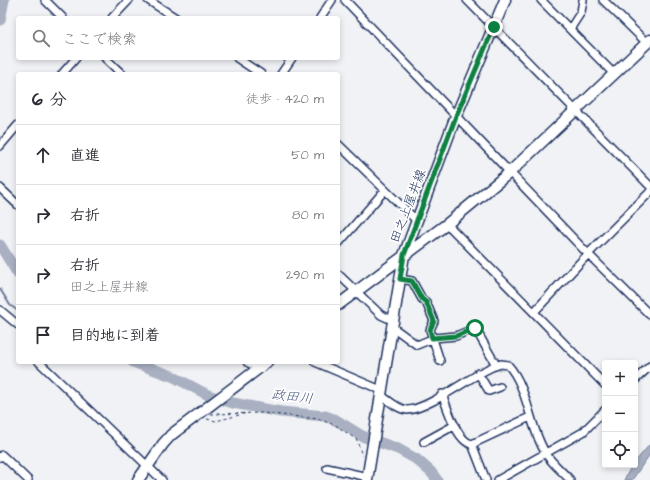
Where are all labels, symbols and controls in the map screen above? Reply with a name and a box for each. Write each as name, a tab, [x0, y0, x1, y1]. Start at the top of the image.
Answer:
search box	[16, 16, 340, 60]
route end	[485, 18, 503, 36]
icon: search	[30, 27, 52, 49]
text: ここで検索	[62, 29, 137, 50]
text: 6 分	[32, 88, 66, 112]
text: 徒歩 · 420 m	[246, 90, 324, 108]
icon: ahead	[32, 144, 54, 166]
text: 直進	[70, 145, 100, 166]
text: 50 m	[291, 146, 324, 164]
street label: 田之上屋井線	[386, 165, 431, 246]
icon: right	[32, 204, 54, 226]
text: 右折	[70, 205, 100, 226]
text: 80 m	[292, 206, 324, 224]
text: 右折	[70, 255, 100, 276]
icon: right	[32, 264, 54, 286]
text: 290 m	[286, 266, 324, 284]
text: 田之上屋井線	[70, 278, 148, 296]
route start	[466, 319, 484, 337]
icon: arrive	[32, 324, 54, 346]
text: 目的地に到着	[70, 325, 160, 346]
map controls	[602, 360, 638, 468]
button: +	[602, 360, 638, 396]
water label: 政田川	[270, 385, 314, 409]
button: −	[602, 396, 638, 432]
button: locate	[602, 432, 638, 468]

